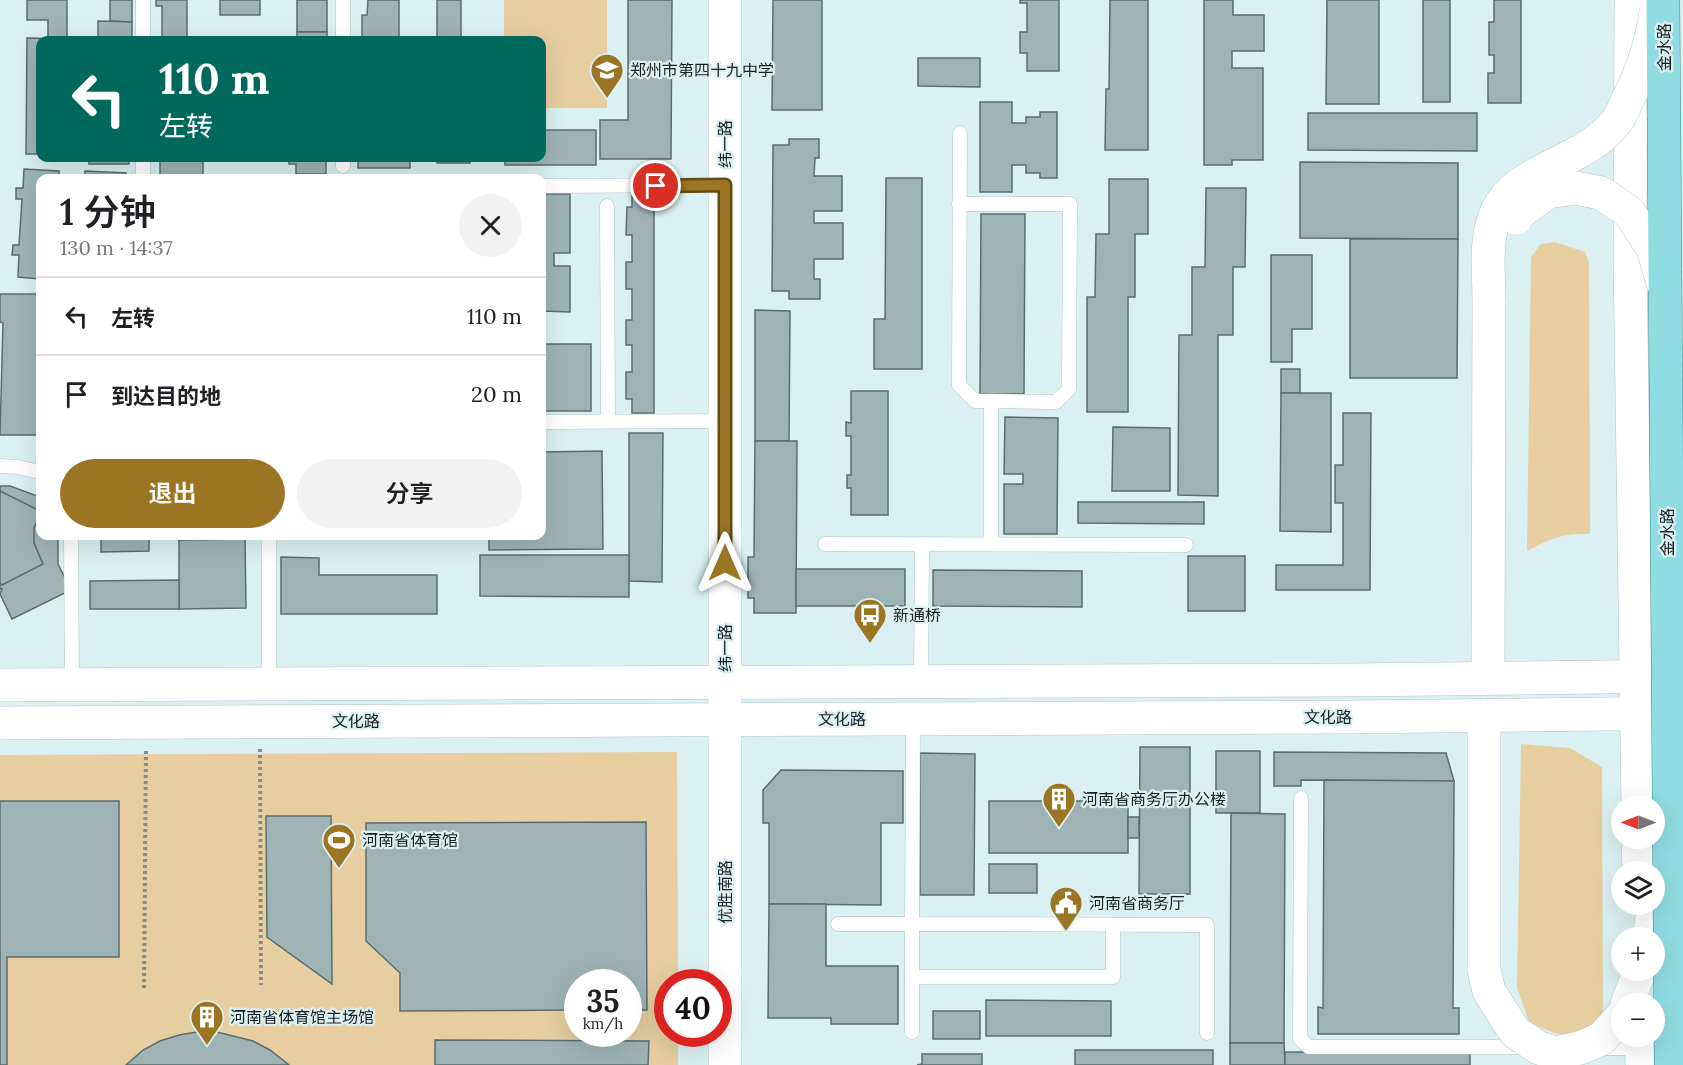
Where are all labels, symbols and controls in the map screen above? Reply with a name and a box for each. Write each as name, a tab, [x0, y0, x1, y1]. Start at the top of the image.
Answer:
street label: 金水路	[1654, 23, 1674, 71]
text: 110 m	[159, 52, 270, 106]
school or university icon: 郑州市第四十九中学	[589, 52, 625, 99]
icon: left	[60, 60, 138, 138]
place label: 郑州市第四十九中学	[630, 60, 774, 80]
text: 左转	[159, 109, 213, 143]
street label: 纬一路	[715, 120, 735, 168]
pin	[630, 160, 681, 211]
icon: arrive	[639, 169, 672, 202]
text: 1 分钟	[60, 189, 156, 235]
button: close	[459, 194, 522, 257]
text: 130 m · 14:37	[60, 235, 173, 260]
icon: left	[60, 300, 93, 333]
text: 110 m	[467, 302, 522, 330]
text: 左转	[111, 304, 155, 332]
icon: arrive	[60, 378, 93, 411]
text: 20 m	[471, 380, 522, 408]
text: 到达目的地	[111, 382, 221, 410]
button: 退出	[60, 459, 285, 528]
button: 分享	[297, 459, 522, 528]
street label: 金水路	[1657, 508, 1677, 556]
position arrow	[693, 531, 757, 595]
bus stop icon: 新通桥	[852, 597, 888, 644]
place label: 新通桥	[893, 605, 941, 625]
street label: 纬一路	[715, 624, 735, 672]
street label: 文化路	[1304, 707, 1352, 727]
street label: 文化路	[818, 709, 866, 729]
street label: 文化路	[332, 711, 380, 731]
building icon: 河南省商务厅办公楼	[1041, 781, 1077, 828]
place label: 河南省商务厅办公楼	[1082, 789, 1226, 809]
north arrow	[1611, 795, 1665, 849]
map controls	[1611, 795, 1665, 1047]
sports icon: 河南省体育馆	[321, 822, 357, 869]
place label: 河南省体育馆	[362, 830, 458, 850]
street label: 优胜南路	[715, 860, 735, 924]
button: layers	[1611, 861, 1665, 915]
public building icon: 河南省商务厅	[1048, 885, 1084, 932]
place label: 河南省商务厅	[1089, 893, 1185, 913]
button: +	[1611, 927, 1665, 981]
speed limit sign: 40	[654, 969, 732, 1047]
text: 35	[586, 982, 619, 1020]
button: −	[1611, 993, 1665, 1047]
building icon: 河南省体育馆主场馆	[189, 999, 225, 1046]
place label: 河南省体育馆主场馆	[230, 1007, 374, 1027]
text: km/h	[583, 1014, 623, 1033]

